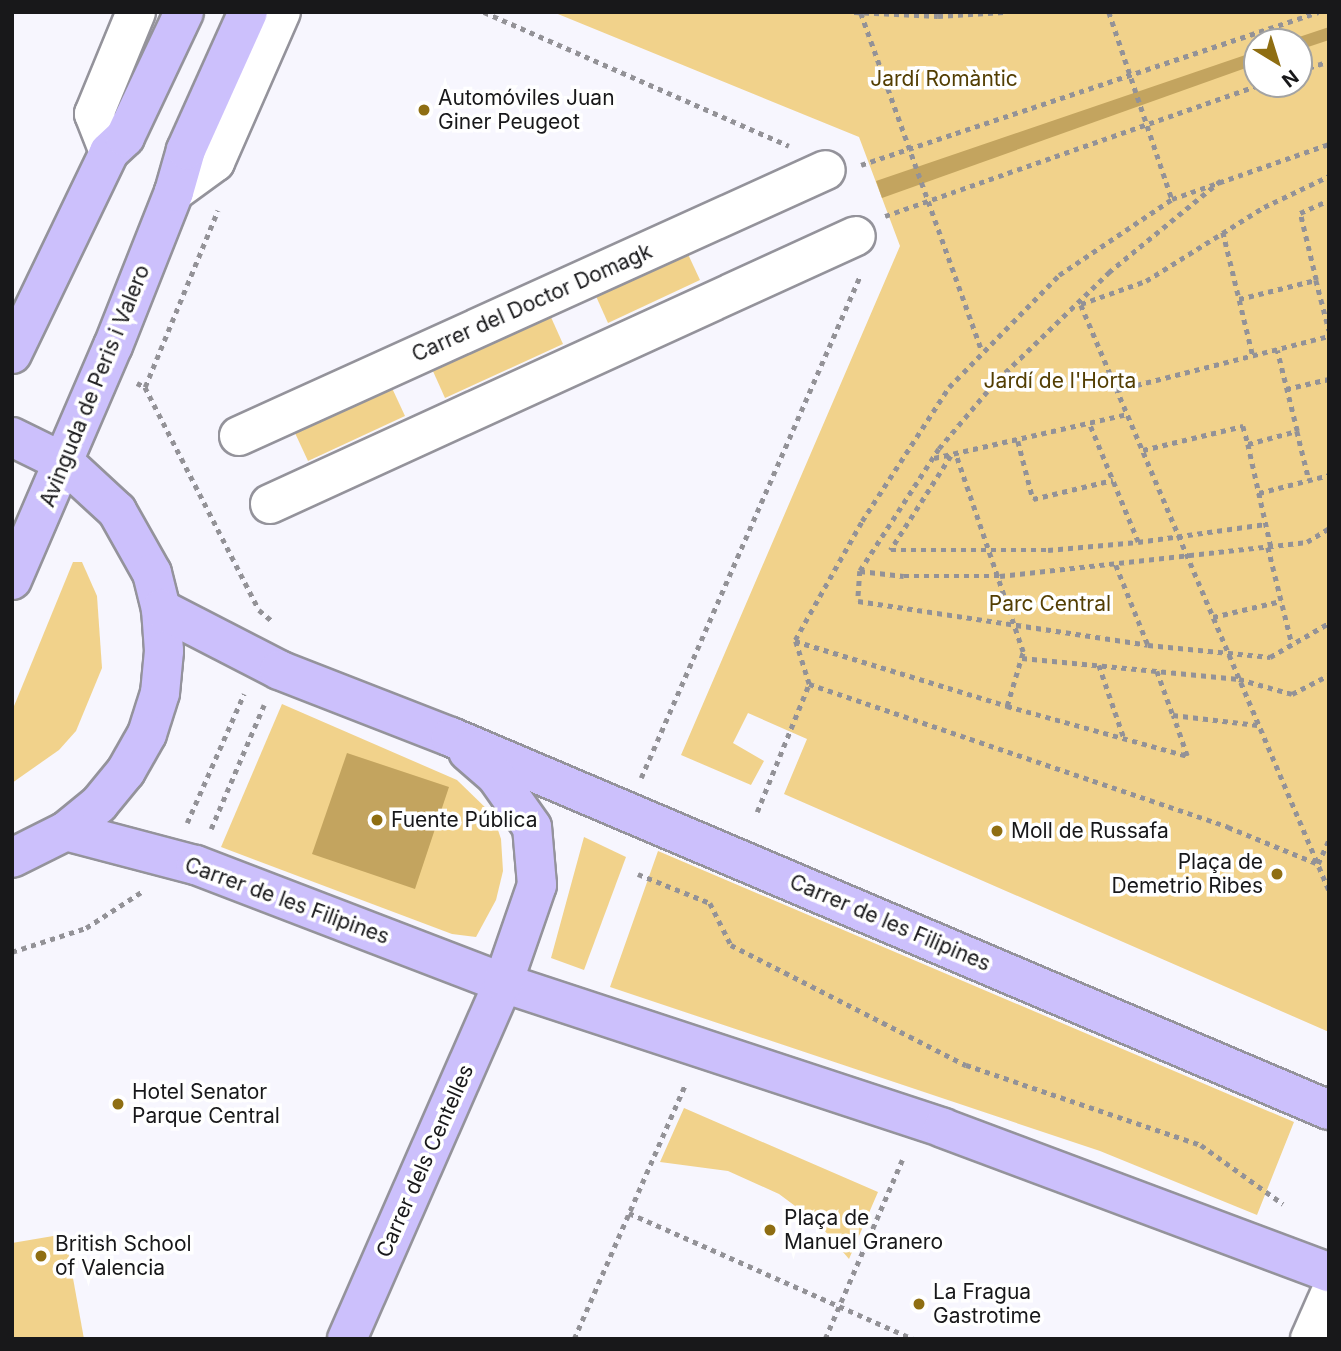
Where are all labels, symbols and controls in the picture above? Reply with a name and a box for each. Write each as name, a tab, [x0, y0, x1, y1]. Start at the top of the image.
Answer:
north arrow	[1243, 28, 1313, 98]
text: N	[1277, 65, 1303, 92]
park label: Jardí Romàntic	[870, 66, 1018, 92]
place label: Automóviles Juan Giner Peugeot	[438, 85, 615, 135]
marker: Automóviles Juan Giner Peugeot	[416, 102, 432, 118]
street label: Carrer del Doctor Domagk	[408, 239, 656, 367]
street label: Avinguda de Peris i Valero	[35, 261, 155, 511]
park label: Jardí de l'Horta	[984, 368, 1136, 394]
park label: Parc Central	[989, 591, 1111, 617]
place label: Fuente Pública	[391, 807, 537, 833]
marker: Fuente Pública	[369, 812, 385, 828]
place label: Moll de Russafa	[1011, 818, 1169, 844]
marker: Moll de Russafa	[989, 823, 1005, 839]
place label: Plaça de Demetrio Ribes	[1111, 849, 1263, 899]
street label: Carrer de les Filipines	[181, 852, 393, 950]
marker: Plaça de Demetrio Ribes	[1269, 866, 1285, 882]
street label: Carrer de les Filipines	[786, 869, 994, 977]
street label: Carrer dels Centelles	[371, 1061, 479, 1261]
place label: Hotel Senator Parque Central	[132, 1079, 280, 1129]
marker: Hotel Senator Parque Central	[110, 1096, 126, 1112]
place label: Plaça de Manuel Granero	[784, 1205, 943, 1255]
marker: Plaça de Manuel Granero	[762, 1222, 778, 1238]
place label: British School of Valencia	[55, 1231, 192, 1281]
marker: British School of Valencia	[33, 1248, 49, 1264]
place label: La Fragua Gastrotime	[933, 1279, 1041, 1329]
marker: La Fragua Gastrotime	[911, 1296, 927, 1312]

